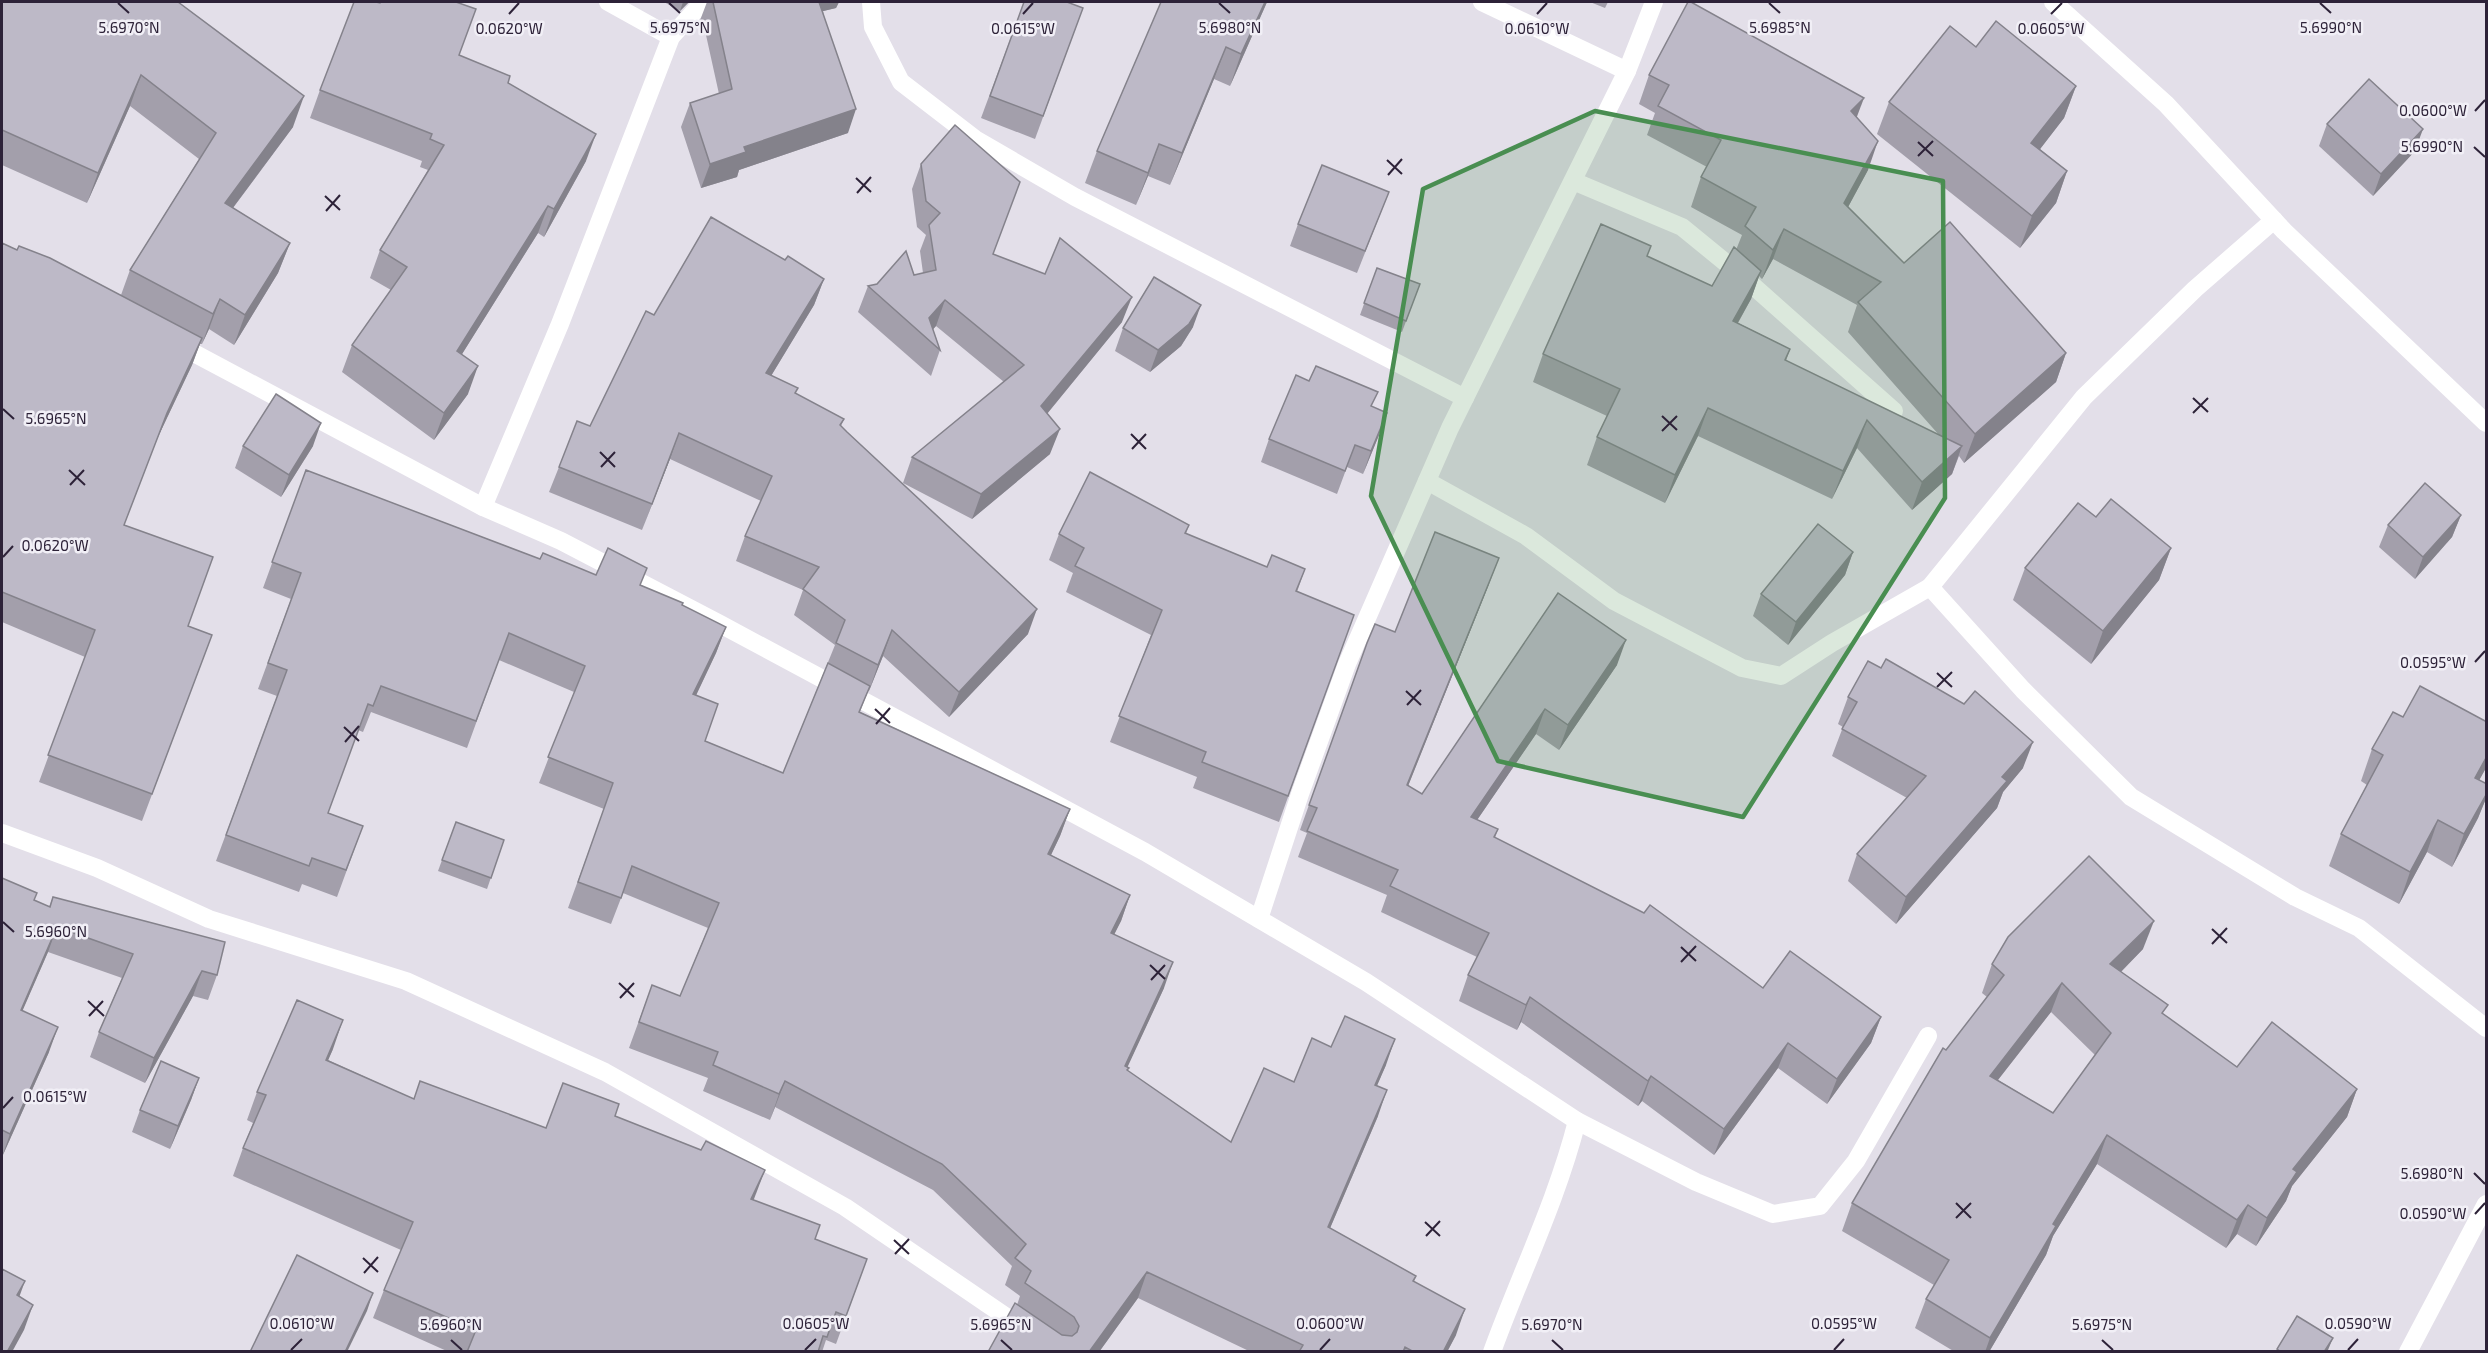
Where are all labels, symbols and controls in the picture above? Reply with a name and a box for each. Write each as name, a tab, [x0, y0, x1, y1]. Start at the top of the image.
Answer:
text: 5.6970°N	[98, 18, 160, 36]
text: 5.6975°N	[650, 18, 710, 36]
text: 5.6980°N	[1199, 18, 1261, 36]
text: 5.6985°N	[1749, 18, 1811, 36]
text: 5.6990°N	[2300, 18, 2362, 36]
text: 0.0620°W	[475, 19, 543, 37]
text: 0.0615°W	[991, 19, 1055, 37]
text: 0.0610°W	[1505, 19, 1569, 37]
text: 0.0605°W	[2018, 19, 2084, 37]
text: 0.0600°W	[2399, 101, 2467, 119]
text: 5.6990°N	[2401, 137, 2463, 155]
text: 5.6965°N	[25, 409, 87, 427]
text: 0.0620°W	[21, 536, 89, 554]
text: 0.0595°W	[2400, 653, 2466, 671]
text: 5.6960°N	[25, 922, 87, 940]
text: 0.0615°W	[23, 1087, 87, 1105]
text: 5.6980°N	[2401, 1164, 2463, 1182]
text: 0.0590°W	[2400, 1204, 2466, 1222]
text: 0.0610°W	[270, 1314, 334, 1332]
text: 0.0605°W	[783, 1314, 849, 1332]
text: 0.0600°W	[1296, 1314, 1364, 1332]
text: 0.0595°W	[1811, 1314, 1877, 1332]
text: 0.0590°W	[2325, 1314, 2391, 1332]
text: 5.6960°N	[420, 1315, 482, 1333]
text: 5.6965°N	[970, 1315, 1032, 1333]
text: 5.6970°N	[1521, 1315, 1583, 1333]
text: 5.6975°N	[2072, 1315, 2132, 1333]

